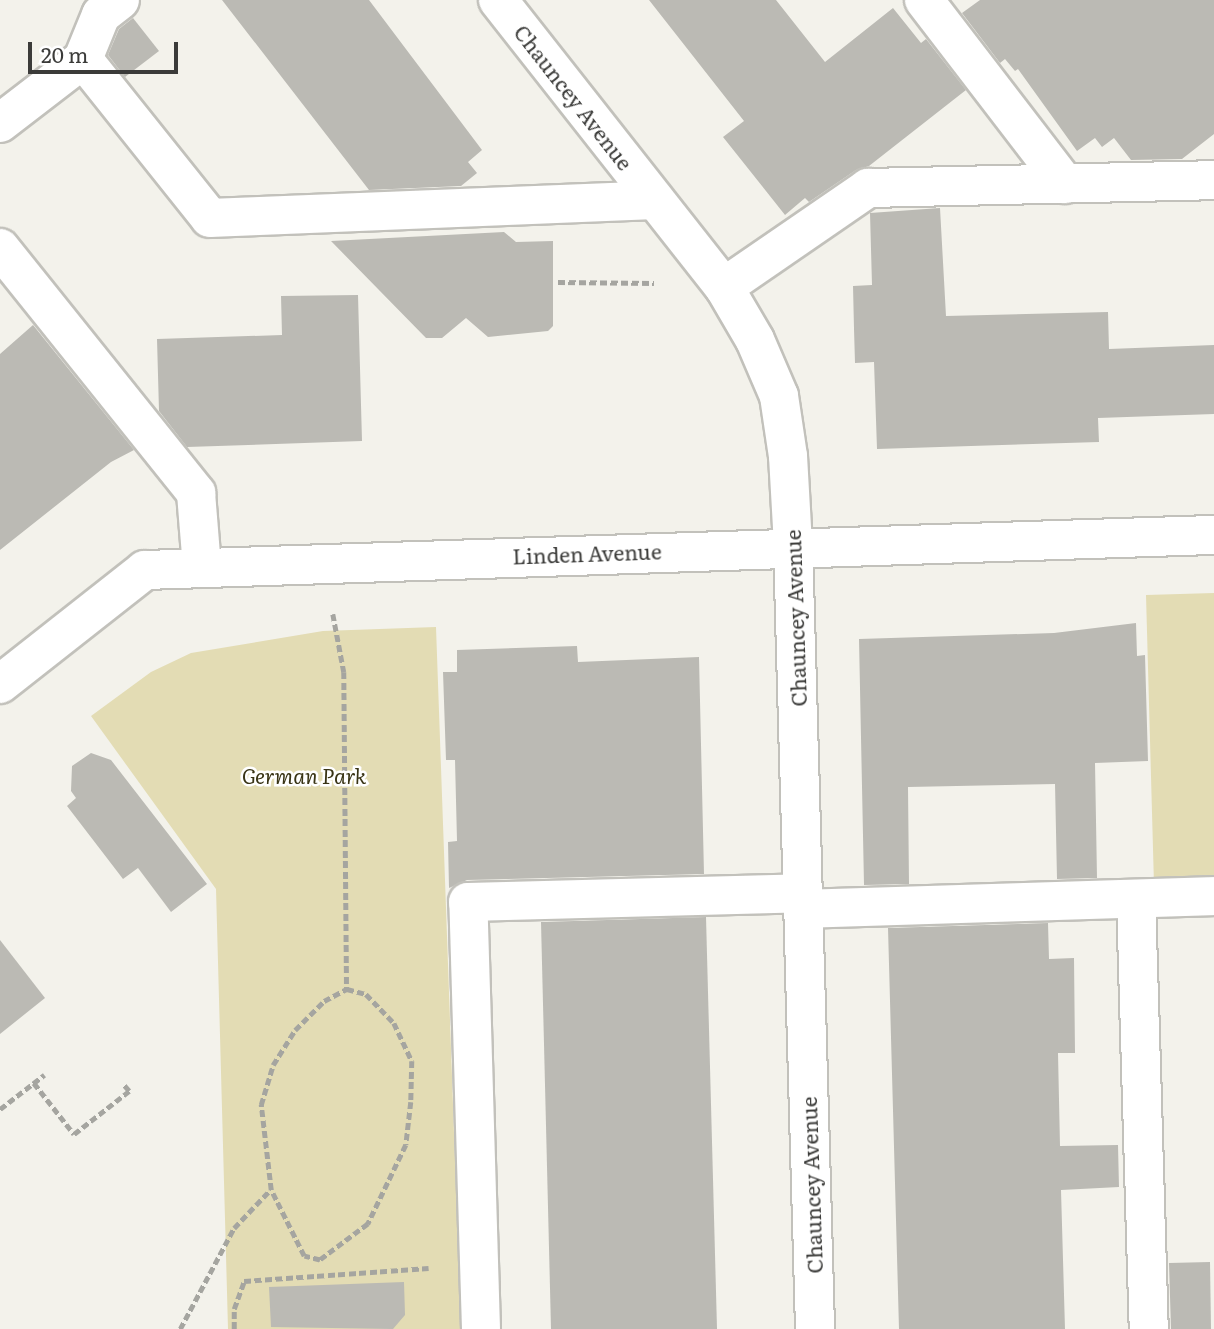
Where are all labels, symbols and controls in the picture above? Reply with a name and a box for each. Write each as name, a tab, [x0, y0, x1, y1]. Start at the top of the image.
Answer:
street label: Chauncey Avenue	[510, 19, 638, 175]
scale bar	[32, 28, 182, 72]
text: 20 m	[41, 38, 88, 69]
street label: Chauncey Avenue	[779, 529, 811, 707]
street label: Linden Avenue	[512, 538, 662, 568]
park label: German Park	[242, 762, 366, 788]
street label: Chauncey Avenue	[795, 1096, 827, 1274]

